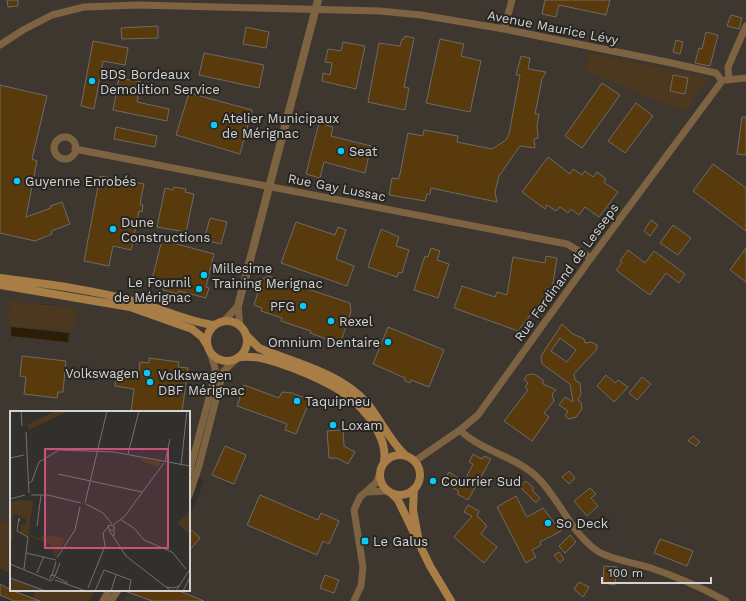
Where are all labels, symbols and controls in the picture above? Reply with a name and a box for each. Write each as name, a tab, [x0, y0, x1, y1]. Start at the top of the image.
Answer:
street label: Avenue Maurice Lévy	[486, 7, 620, 48]
place label: BDS Bordeaux Demolition Service	[100, 67, 220, 97]
marker: BDS Bordeaux Demolition Service	[87, 76, 97, 86]
place label: Atelier Municipaux de Mérignac	[222, 111, 339, 141]
marker: Atelier Municipaux de Mérignac	[209, 120, 219, 130]
place label: Seat	[349, 144, 378, 159]
marker: Seat	[336, 146, 346, 156]
street label: Rue Gay Lussac	[287, 171, 387, 204]
place label: Guyenne Enrobés	[25, 174, 137, 189]
marker: Guyenne Enrobés	[12, 176, 22, 186]
street label: Rue Ferdinand de Lesseps	[511, 200, 622, 344]
place label: Dune Constructions	[121, 215, 210, 245]
marker: Dune Constructions	[108, 224, 118, 234]
place label: Millesime Training Merignac	[212, 261, 323, 291]
marker: Millesime Training Merignac	[199, 270, 209, 280]
place label: Le Fournil de Mérignac	[114, 275, 191, 305]
marker: Le Fournil de Mérignac	[194, 284, 204, 294]
place label: PFG	[270, 299, 295, 314]
marker: PFG	[298, 301, 308, 311]
place label: Rexel	[339, 314, 373, 329]
marker: Rexel	[326, 316, 336, 326]
place label: Omnium Dentaire	[268, 335, 380, 350]
marker: Omnium Dentaire	[383, 337, 393, 347]
place label: Volkswagen	[65, 366, 139, 381]
marker: Volkswagen	[142, 368, 152, 378]
place label: Volkswagen DBF Mérignac	[158, 368, 245, 398]
marker: Volkswagen DBF Mérignac	[145, 377, 155, 387]
place label: Taquipneu	[305, 394, 370, 409]
marker: Taquipneu	[292, 396, 302, 406]
inset map	[10, 411, 190, 591]
place label: Loxam	[341, 418, 383, 433]
marker: Loxam	[328, 420, 338, 430]
place label: Courrier Sud	[441, 474, 521, 489]
marker: Courrier Sud	[428, 476, 438, 486]
place label: So Deck	[556, 516, 609, 531]
marker: So Deck	[543, 518, 553, 528]
place label: Le Galus	[373, 534, 428, 549]
marker: Le Galus	[360, 536, 370, 546]
scale bar	[602, 559, 711, 585]
text: 100 m	[608, 566, 643, 580]

